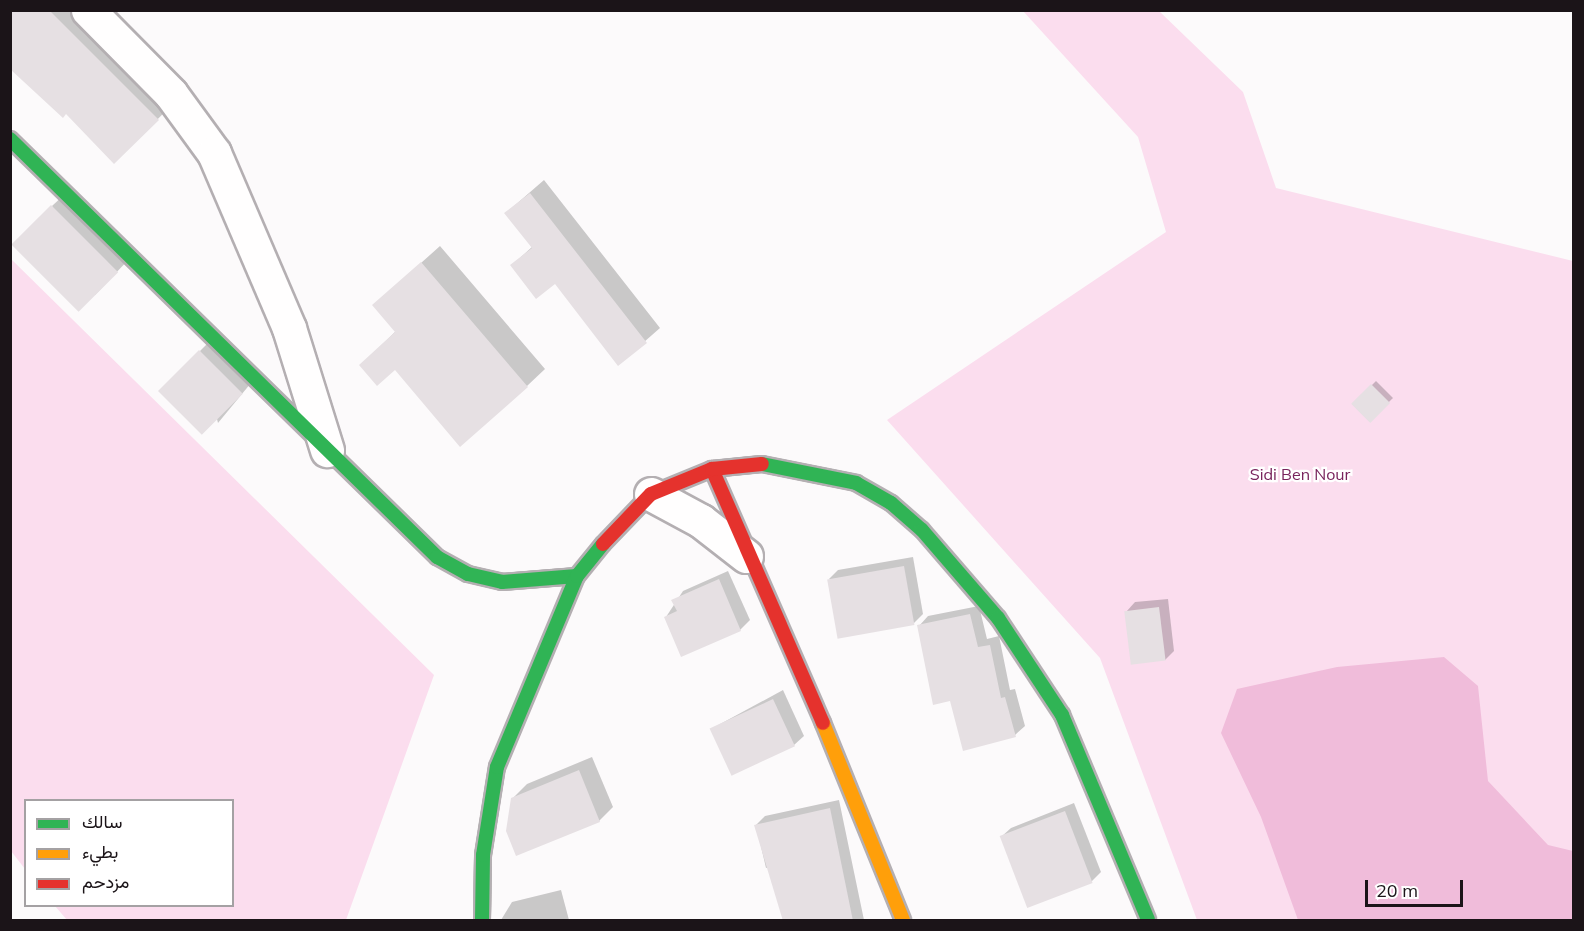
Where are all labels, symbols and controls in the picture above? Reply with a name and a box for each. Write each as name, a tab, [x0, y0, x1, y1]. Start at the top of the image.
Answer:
park label: Sidi Ben Nour	[1250, 464, 1350, 484]
legend	[24, 799, 234, 907]
text: سالك	[82, 810, 122, 833]
text: بطيء	[82, 840, 118, 863]
scale bar	[1368, 868, 1466, 906]
text: مزدحم	[82, 870, 129, 893]
text: 20 m	[1376, 879, 1418, 902]

